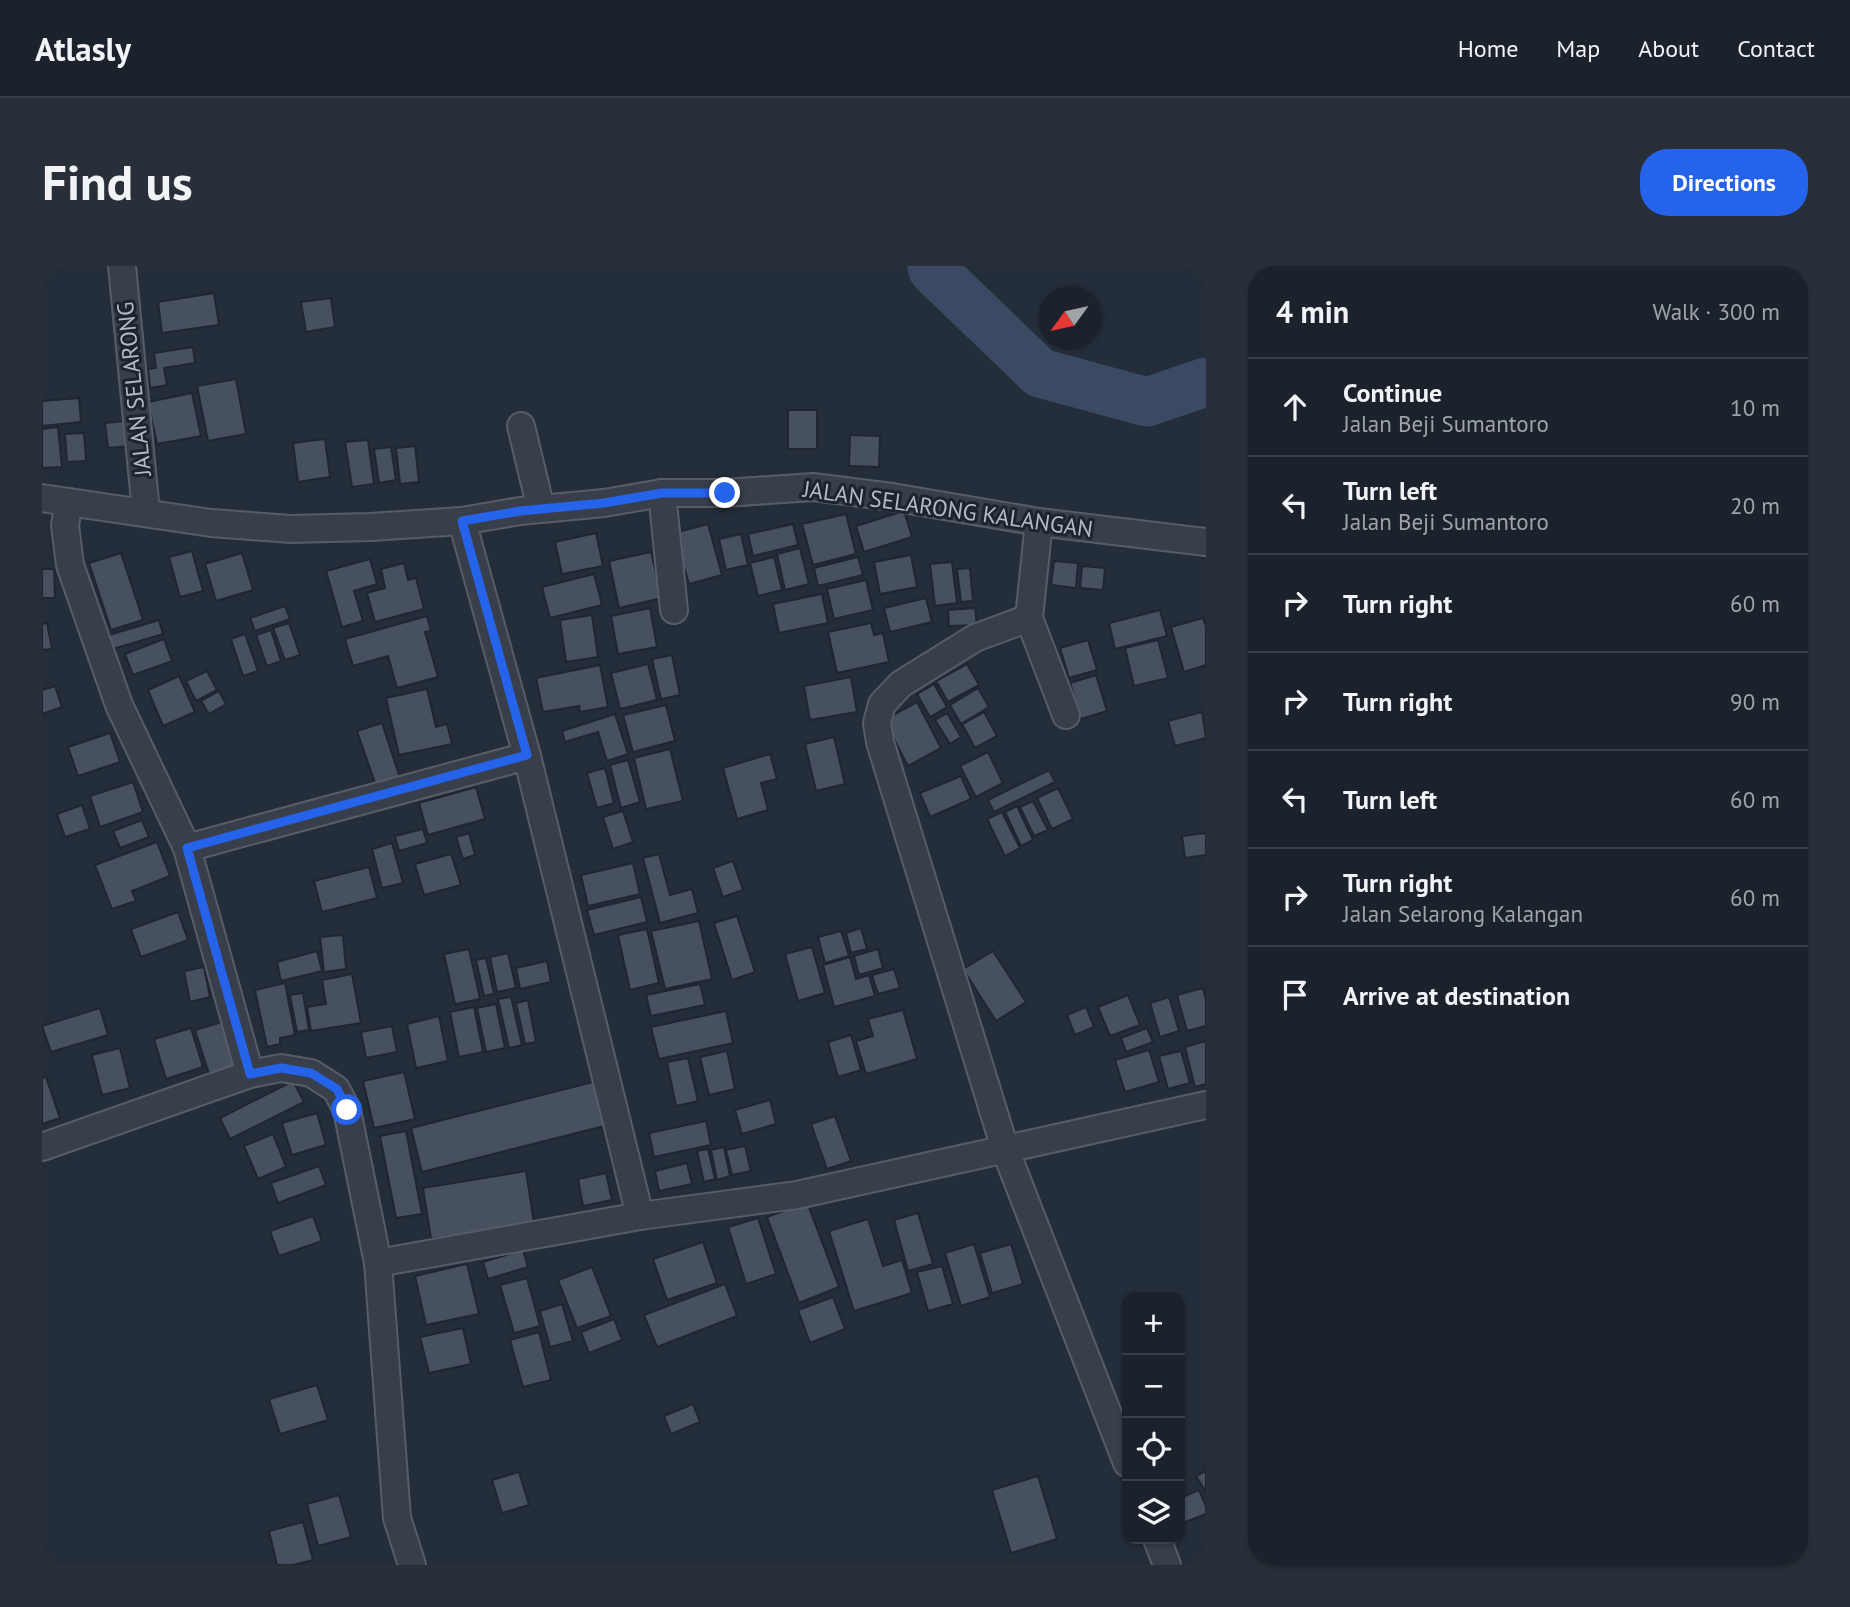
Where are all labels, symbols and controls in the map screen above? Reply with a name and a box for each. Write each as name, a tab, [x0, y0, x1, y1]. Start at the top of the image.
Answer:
text: Atlasly	[35, 27, 131, 70]
text: Home	[1458, 33, 1518, 64]
text: Map	[1556, 33, 1600, 64]
text: About	[1638, 33, 1699, 64]
text: Contact	[1737, 33, 1815, 64]
button: Directions	[1640, 149, 1808, 216]
text: Find us	[42, 150, 193, 214]
north arrow	[1038, 287, 1101, 350]
text: 4 min	[1276, 292, 1349, 331]
text: Walk · 300 m	[1653, 297, 1780, 326]
street label: JALAN SELARONG	[110, 300, 157, 479]
text: Continue	[1343, 376, 1442, 409]
icon: ahead	[1276, 388, 1314, 426]
text: 10 m	[1730, 393, 1780, 422]
text: Jalan Beji Sumantoro	[1343, 409, 1549, 438]
street label: JALAN SELARONG KALANGAN	[800, 474, 1095, 543]
text: Turn left	[1343, 474, 1437, 507]
route end	[709, 477, 740, 508]
icon: left	[1276, 486, 1314, 524]
text: 20 m	[1730, 491, 1780, 520]
text: Jalan Beji Sumantoro	[1343, 507, 1549, 536]
icon: right	[1276, 584, 1314, 622]
text: Turn right	[1343, 587, 1452, 620]
text: 60 m	[1730, 589, 1780, 618]
icon: right	[1276, 682, 1314, 720]
text: Turn right	[1343, 685, 1452, 718]
text: 90 m	[1730, 687, 1780, 716]
icon: left	[1276, 780, 1314, 818]
text: Turn left	[1343, 783, 1437, 816]
text: 60 m	[1730, 785, 1780, 814]
text: Turn right	[1343, 866, 1452, 899]
icon: right	[1276, 878, 1314, 916]
text: 60 m	[1730, 883, 1780, 912]
text: Jalan Selarong Kalangan	[1343, 899, 1583, 928]
icon: arrive	[1276, 976, 1314, 1014]
text: Arrive at destination	[1343, 979, 1570, 1012]
route start	[331, 1094, 362, 1125]
map controls	[1122, 1292, 1185, 1544]
button: +	[1122, 1292, 1185, 1355]
button: −	[1122, 1355, 1185, 1418]
button: locate	[1122, 1418, 1185, 1481]
button: layers	[1122, 1481, 1185, 1544]

